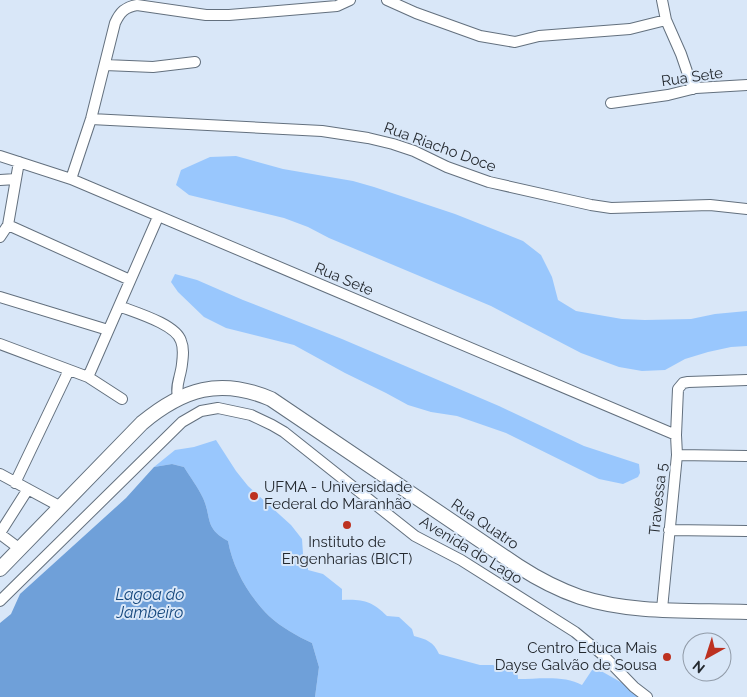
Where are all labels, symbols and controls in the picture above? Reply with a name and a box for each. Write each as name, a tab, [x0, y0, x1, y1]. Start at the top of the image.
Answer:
street label: Rua Sete	[660, 64, 724, 90]
street label: Rua Riacho Doce	[381, 118, 499, 176]
street label: Rua Sete	[312, 259, 376, 299]
street label: Travessa 5	[645, 462, 671, 536]
place label: UFMA - Universidade Federal do Maranhão	[264, 478, 412, 513]
marker: UFMA - Universidade Federal do Maranhão	[248, 490, 260, 502]
street label: Rua Quatro	[448, 495, 522, 553]
street label: Avenida do Lago	[416, 512, 526, 588]
marker: Instituto de Engenharias (BICT)	[341, 519, 353, 531]
place label: Instituto de Engenharias (BICT)	[282, 533, 412, 568]
water label: Lagoa do Jambeiro	[115, 585, 185, 622]
north arrow	[682, 632, 732, 682]
place label: Centro Educa Mais Dayse Galvão de Sousa	[495, 639, 657, 674]
marker: Centro Educa Mais Dayse Galvão de Sousa	[661, 651, 673, 663]
text: N	[690, 658, 708, 677]

